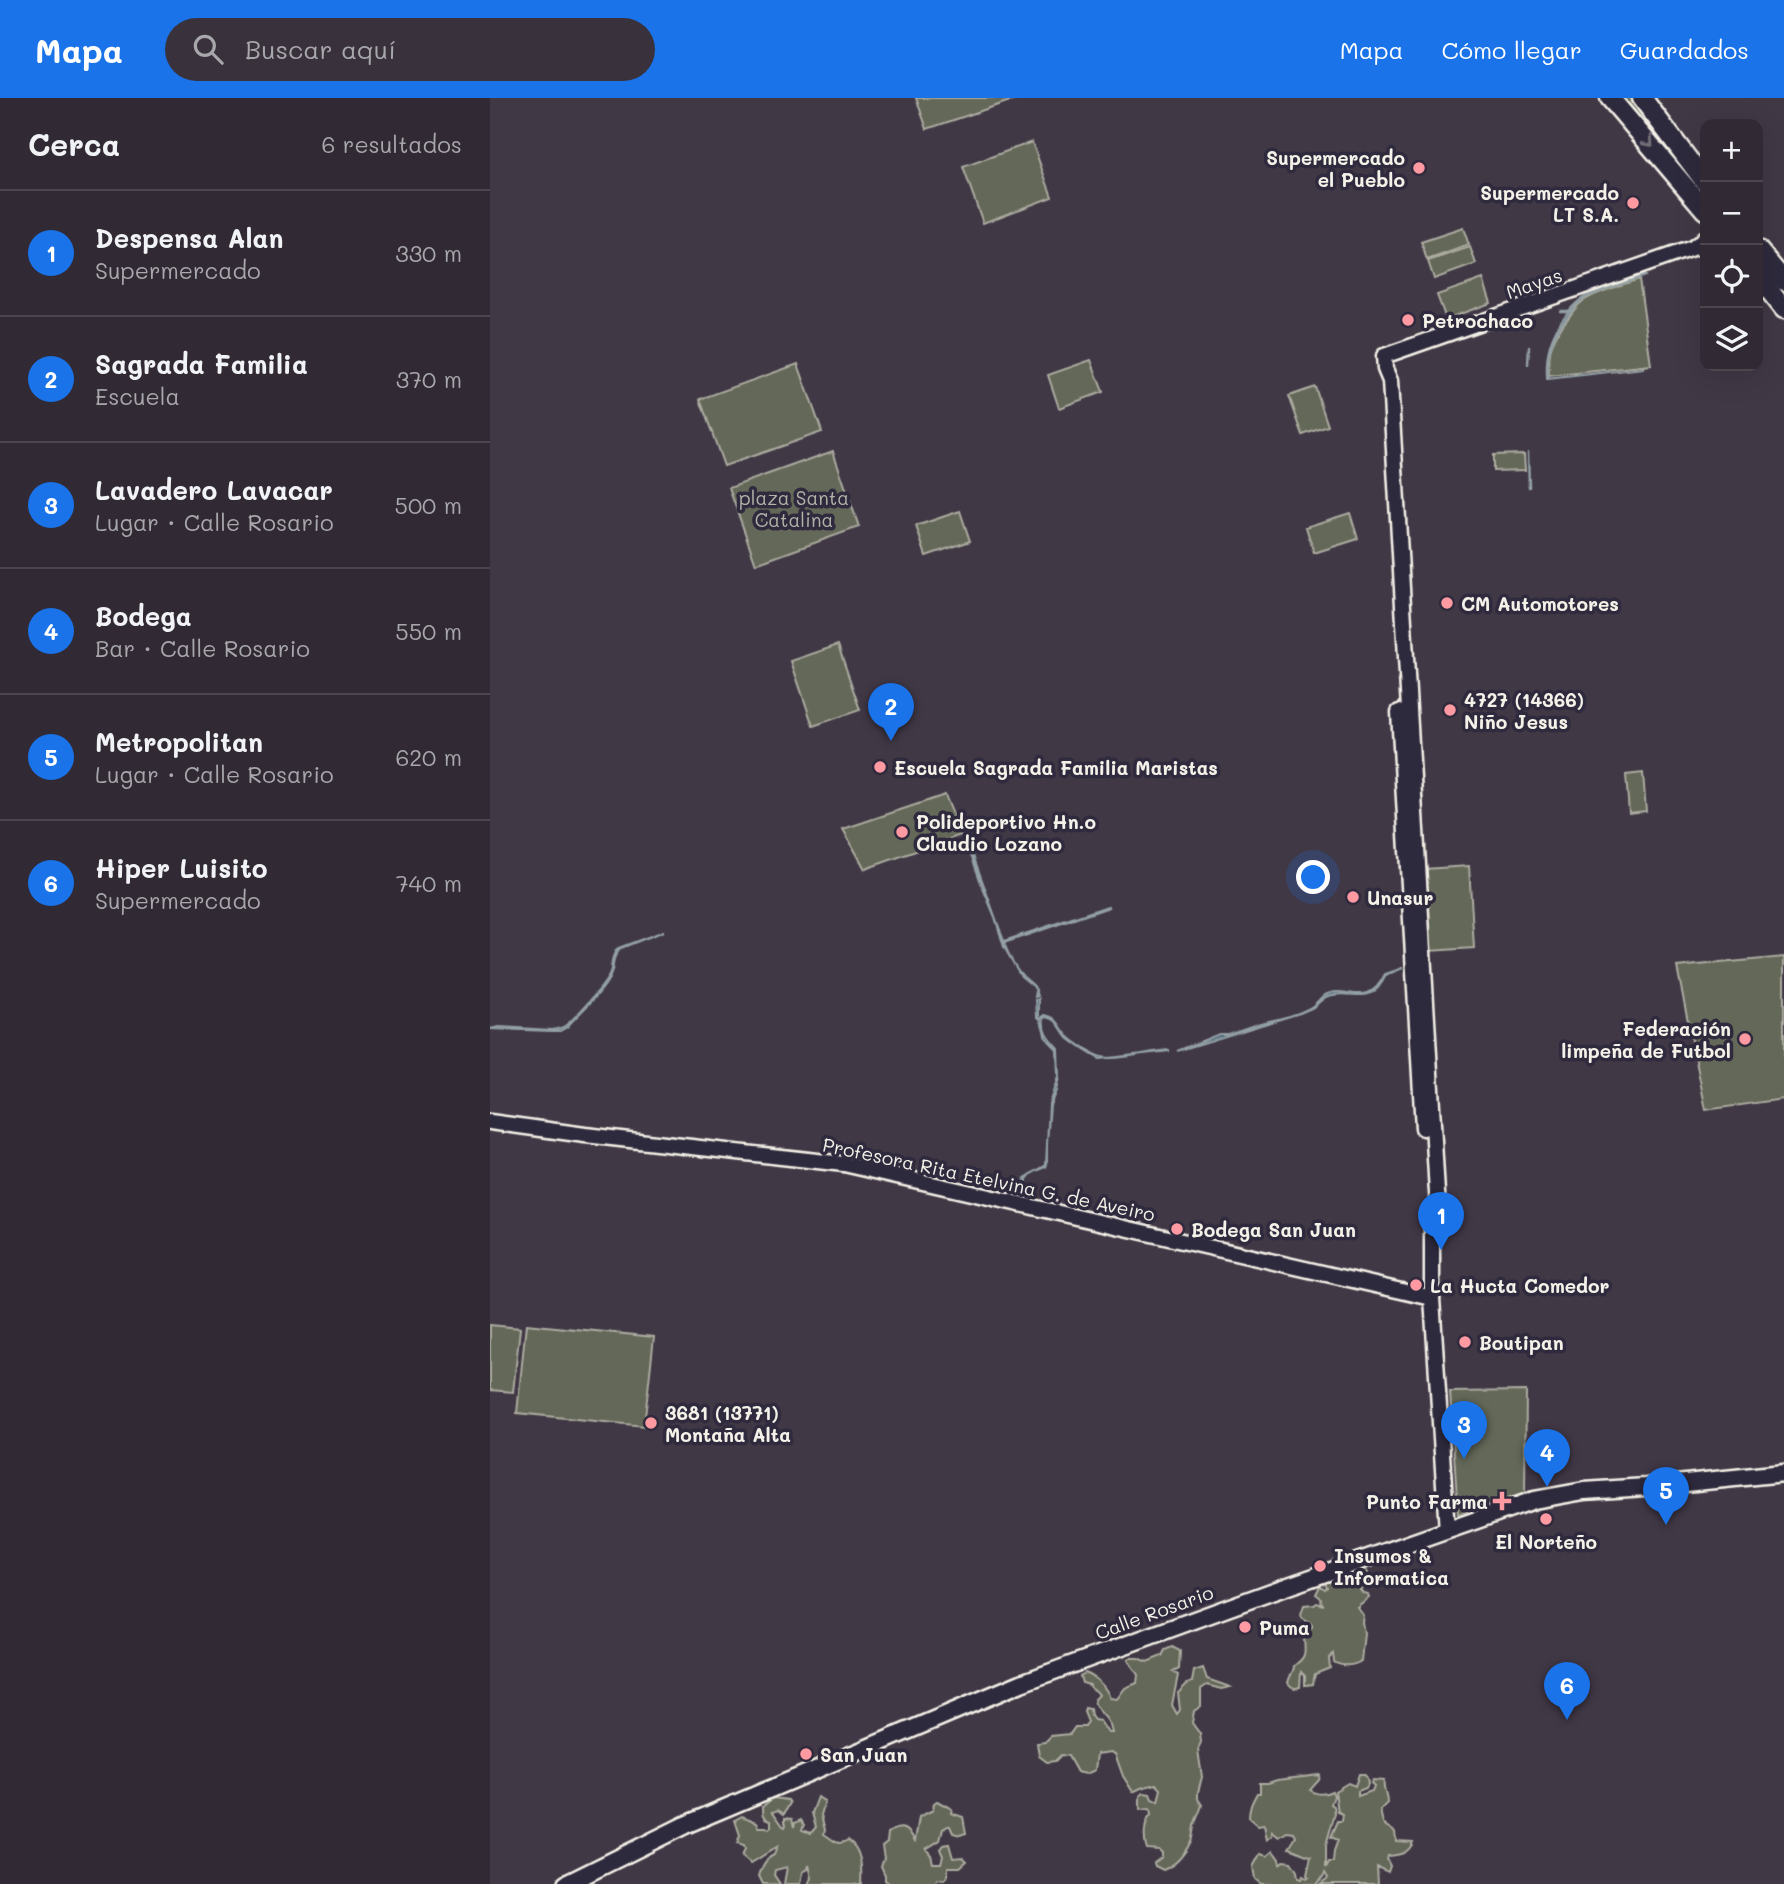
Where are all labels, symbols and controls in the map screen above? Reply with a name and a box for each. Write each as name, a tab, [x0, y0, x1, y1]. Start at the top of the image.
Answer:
search box	[165, 18, 655, 81]
text: Mapa	[35, 28, 123, 71]
icon: search	[189, 30, 227, 68]
text: Buscar aquí	[245, 32, 396, 66]
text: Mapa	[1340, 34, 1404, 65]
text: Cómo llegar	[1442, 34, 1582, 65]
text: Guardados	[1620, 34, 1749, 65]
map controls	[1700, 119, 1763, 371]
button: +	[1700, 119, 1763, 182]
text: Cerca	[28, 124, 120, 164]
text: 6 resultados	[322, 129, 462, 159]
one-way arrow	[1640, 134, 1653, 147]
place label: Supermercado el Pueblo	[1266, 145, 1405, 192]
marker: Supermercado el Pueblo	[1411, 160, 1427, 176]
place label: Supermercado LT S.A.	[1480, 180, 1619, 227]
button: −	[1700, 182, 1763, 245]
marker: Supermercado LT S.A.	[1625, 195, 1641, 211]
text: Despensa Alan	[95, 221, 284, 255]
text: 1	[46, 238, 56, 268]
text: 330 m	[395, 238, 462, 268]
button: locate	[1700, 245, 1763, 308]
text: Supermercado	[95, 255, 261, 285]
street label: Mayas	[1503, 262, 1565, 304]
place label: Petrochaco	[1422, 308, 1533, 333]
button: layers	[1700, 308, 1763, 371]
marker: Petrochaco	[1400, 312, 1416, 328]
text: Sagrada Familia	[95, 347, 308, 381]
text: 2	[45, 364, 57, 394]
text: 370 m	[396, 364, 462, 394]
text: Escuela	[95, 381, 180, 411]
text: Lavadero Lavacar	[95, 473, 333, 507]
park label: plaza Santa Catalina	[739, 485, 849, 532]
text: 3	[44, 490, 58, 520]
text: 500 m	[395, 490, 462, 520]
text: Lugar · Calle Rosario	[95, 507, 334, 537]
place label: CM Automotores	[1461, 591, 1619, 616]
marker: CM Automotores	[1439, 595, 1455, 611]
text: Bodega	[95, 599, 192, 633]
text: 4	[44, 616, 58, 646]
text: 550 m	[395, 616, 462, 646]
text: Bar · Calle Rosario	[95, 633, 310, 663]
pin: 2	[868, 683, 914, 741]
place label: 4727 (14366) Niño Jesus	[1464, 687, 1584, 734]
marker: 4727 (14366) Niño Jesus	[1442, 702, 1458, 718]
text: Metropolitan	[95, 725, 263, 759]
text: 5	[44, 742, 58, 772]
text: 620 m	[395, 742, 462, 772]
place label: Escuela Sagrada Familia Maristas	[894, 755, 1218, 780]
text: Lugar · Calle Rosario	[95, 759, 334, 789]
marker: Escuela Sagrada Familia Maristas	[872, 759, 888, 775]
place label: Polideportivo Hn.o Claudio Lozano	[916, 809, 1096, 856]
marker: Polideportivo Hn.o Claudio Lozano	[894, 824, 910, 840]
text: Hiper Luisito	[95, 851, 267, 885]
your location	[1296, 860, 1330, 894]
text: 6	[44, 868, 58, 898]
text: 740 m	[396, 868, 462, 898]
text: Supermercado	[95, 885, 261, 915]
place label: Unasur	[1367, 885, 1433, 910]
marker: Unasur	[1345, 889, 1361, 905]
place label: Federación limpeña de Futbol	[1561, 1016, 1731, 1063]
marker: Federación limpeña de Futbol	[1737, 1031, 1753, 1047]
street label: Profesora Rita Etelvina G. de Aveiro	[820, 1132, 1158, 1226]
pin: 1	[1418, 1192, 1464, 1250]
place label: Bodega San Juan	[1191, 1217, 1356, 1242]
marker: Bodega San Juan	[1169, 1221, 1185, 1237]
place label: La Hucta Comedor	[1430, 1273, 1610, 1298]
marker: La Hucta Comedor	[1408, 1277, 1424, 1293]
place label: Boutipan	[1479, 1330, 1564, 1355]
marker: Boutipan	[1457, 1334, 1473, 1350]
place label: 3681 (13771) Montaña Alta	[665, 1400, 791, 1447]
pin: 3	[1441, 1401, 1487, 1459]
marker: 3681 (13771) Montaña Alta	[643, 1415, 659, 1431]
pin: 4	[1524, 1429, 1570, 1487]
pin: 5	[1643, 1467, 1689, 1525]
place label: Punto Farma	[1366, 1489, 1488, 1514]
marker: Punto Farma	[1494, 1493, 1510, 1509]
marker: El Norteño	[1538, 1511, 1554, 1527]
place label: El Norteño	[1495, 1529, 1597, 1554]
place label: Insumos & Informatica	[1334, 1543, 1449, 1590]
marker: Insumos & Informatica	[1312, 1558, 1328, 1574]
street label: Calle Rosario	[1092, 1579, 1216, 1645]
place label: Puma	[1259, 1615, 1310, 1640]
marker: Puma	[1237, 1619, 1253, 1635]
pin: 6	[1544, 1662, 1590, 1720]
place label: San Juan	[820, 1742, 907, 1767]
marker: San Juan	[798, 1746, 814, 1762]

